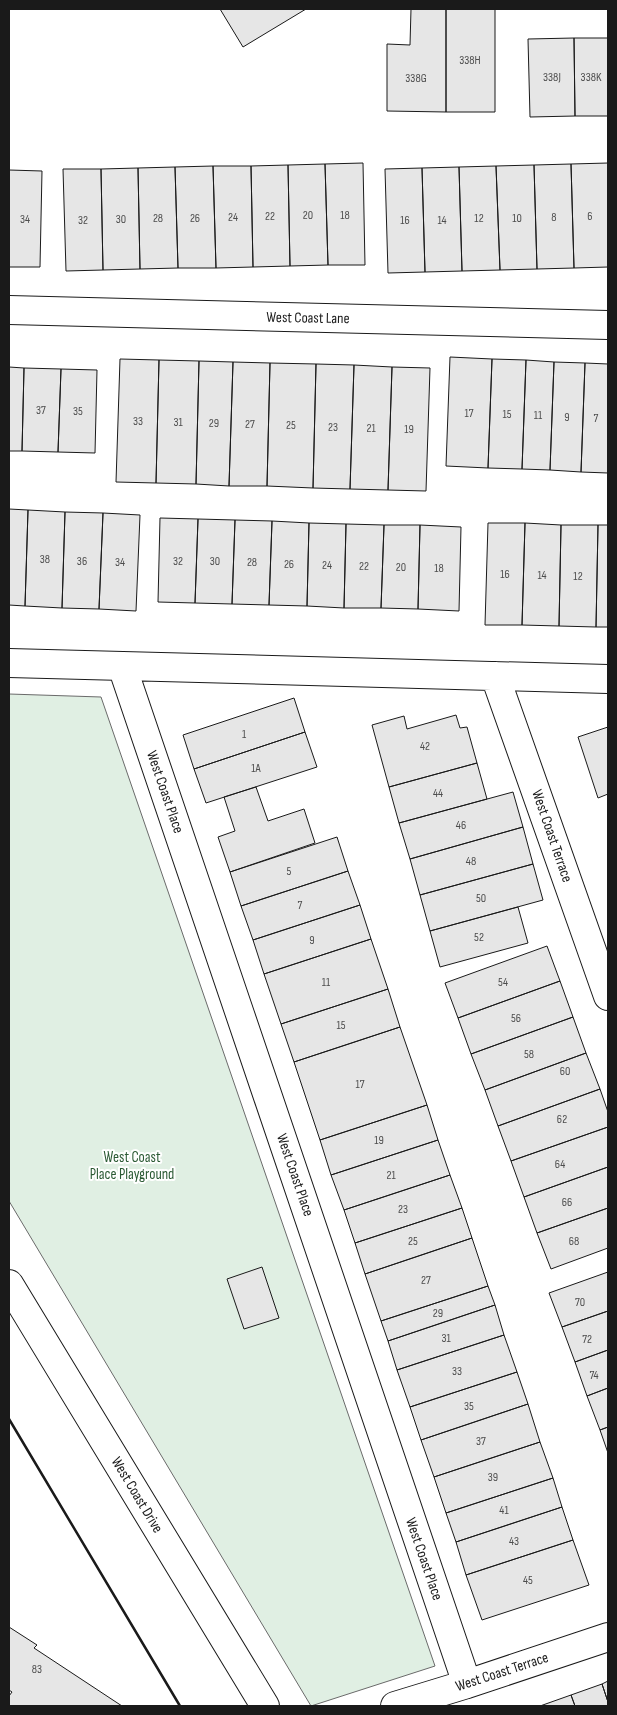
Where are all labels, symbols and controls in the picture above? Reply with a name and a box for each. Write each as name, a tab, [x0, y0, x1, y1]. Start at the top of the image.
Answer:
house number: 338H	[459, 53, 481, 68]
house number: 338J	[543, 70, 561, 85]
house number: 338K	[581, 70, 602, 85]
house number: 338G	[405, 71, 427, 86]
house number: 20	[303, 208, 313, 223]
house number: 18	[340, 208, 350, 223]
house number: 22	[265, 209, 275, 224]
house number: 6	[587, 209, 593, 224]
house number: 24	[228, 210, 238, 225]
house number: 8	[551, 210, 557, 225]
house number: 28	[153, 211, 163, 226]
house number: 26	[190, 211, 200, 226]
house number: 12	[474, 211, 484, 226]
house number: 10	[512, 211, 522, 226]
house number: 34	[20, 212, 30, 227]
house number: 30	[116, 212, 126, 227]
house number: 32	[78, 213, 88, 228]
house number: 16	[400, 213, 410, 228]
house number: 14	[437, 213, 447, 228]
street label: West Coast Lane	[266, 308, 350, 328]
house number: 37	[36, 403, 46, 418]
house number: 35	[73, 404, 83, 419]
house number: 17	[465, 406, 474, 421]
house number: 15	[502, 407, 512, 422]
house number: 11	[534, 408, 543, 423]
house number: 9	[564, 410, 570, 425]
house number: 7	[594, 411, 599, 426]
house number: 33	[133, 414, 143, 429]
house number: 31	[173, 415, 183, 430]
house number: 29	[209, 416, 219, 431]
house number: 27	[245, 417, 255, 432]
house number: 25	[286, 418, 296, 433]
house number: 23	[328, 420, 338, 435]
house number: 21	[366, 421, 376, 436]
house number: 19	[404, 422, 414, 437]
house number: 38	[40, 552, 50, 567]
house number: 36	[77, 554, 87, 569]
house number: 32	[173, 554, 183, 569]
house number: 30	[210, 554, 220, 569]
house number: 34	[115, 555, 125, 570]
house number: 28	[247, 555, 257, 570]
house number: 26	[284, 557, 294, 572]
house number: 24	[322, 558, 332, 573]
house number: 22	[359, 559, 369, 574]
house number: 20	[396, 560, 406, 575]
house number: 18	[434, 561, 444, 576]
house number: 16	[500, 567, 510, 582]
house number: 14	[537, 568, 547, 583]
house number: 12	[573, 569, 583, 584]
house number: 1	[242, 727, 247, 742]
house number: 42	[420, 739, 430, 754]
street label: West Coast Place	[142, 748, 188, 836]
house number: 1A	[251, 761, 262, 776]
house number: 44	[433, 786, 443, 801]
street label: West Coast Terrace	[527, 787, 577, 885]
house number: 46	[456, 818, 466, 833]
house number: 48	[466, 854, 476, 869]
house number: 5	[287, 864, 292, 879]
house number: 50	[476, 891, 486, 906]
house number: 7	[298, 898, 303, 913]
house number: 52	[474, 930, 484, 945]
house number: 9	[309, 933, 315, 948]
house number: 11	[322, 975, 331, 990]
house number: 54	[498, 975, 508, 990]
house number: 56	[511, 1011, 521, 1026]
house number: 15	[336, 1018, 346, 1033]
house number: 58	[524, 1047, 534, 1062]
house number: 60	[560, 1064, 570, 1079]
house number: 17	[356, 1077, 365, 1092]
house number: 62	[557, 1112, 567, 1127]
street label: West Coast Place	[272, 1131, 318, 1219]
house number: 19	[374, 1133, 384, 1148]
park label: West Coast Place Playground	[90, 1148, 174, 1184]
house number: 64	[555, 1157, 565, 1172]
house number: 21	[386, 1168, 396, 1183]
house number: 66	[562, 1195, 572, 1210]
house number: 23	[398, 1202, 408, 1217]
house number: 25	[408, 1234, 418, 1249]
house number: 68	[569, 1234, 579, 1249]
house number: 27	[421, 1273, 431, 1288]
house number: 70	[575, 1295, 585, 1310]
house number: 29	[433, 1306, 443, 1321]
house number: 31	[441, 1331, 451, 1346]
house number: 72	[582, 1332, 592, 1347]
house number: 33	[452, 1364, 462, 1379]
house number: 74	[589, 1368, 599, 1383]
house number: 35	[464, 1399, 474, 1414]
house number: 37	[476, 1434, 486, 1449]
street label: West Coast Drive	[107, 1453, 167, 1537]
house number: 39	[488, 1470, 498, 1485]
house number: 41	[499, 1503, 509, 1518]
street label: West Coast Place	[401, 1515, 447, 1603]
house number: 43	[509, 1534, 519, 1549]
house number: 45	[523, 1573, 533, 1588]
street label: West Coast Terrace	[453, 1648, 551, 1696]
house number: 83	[32, 1662, 42, 1677]

